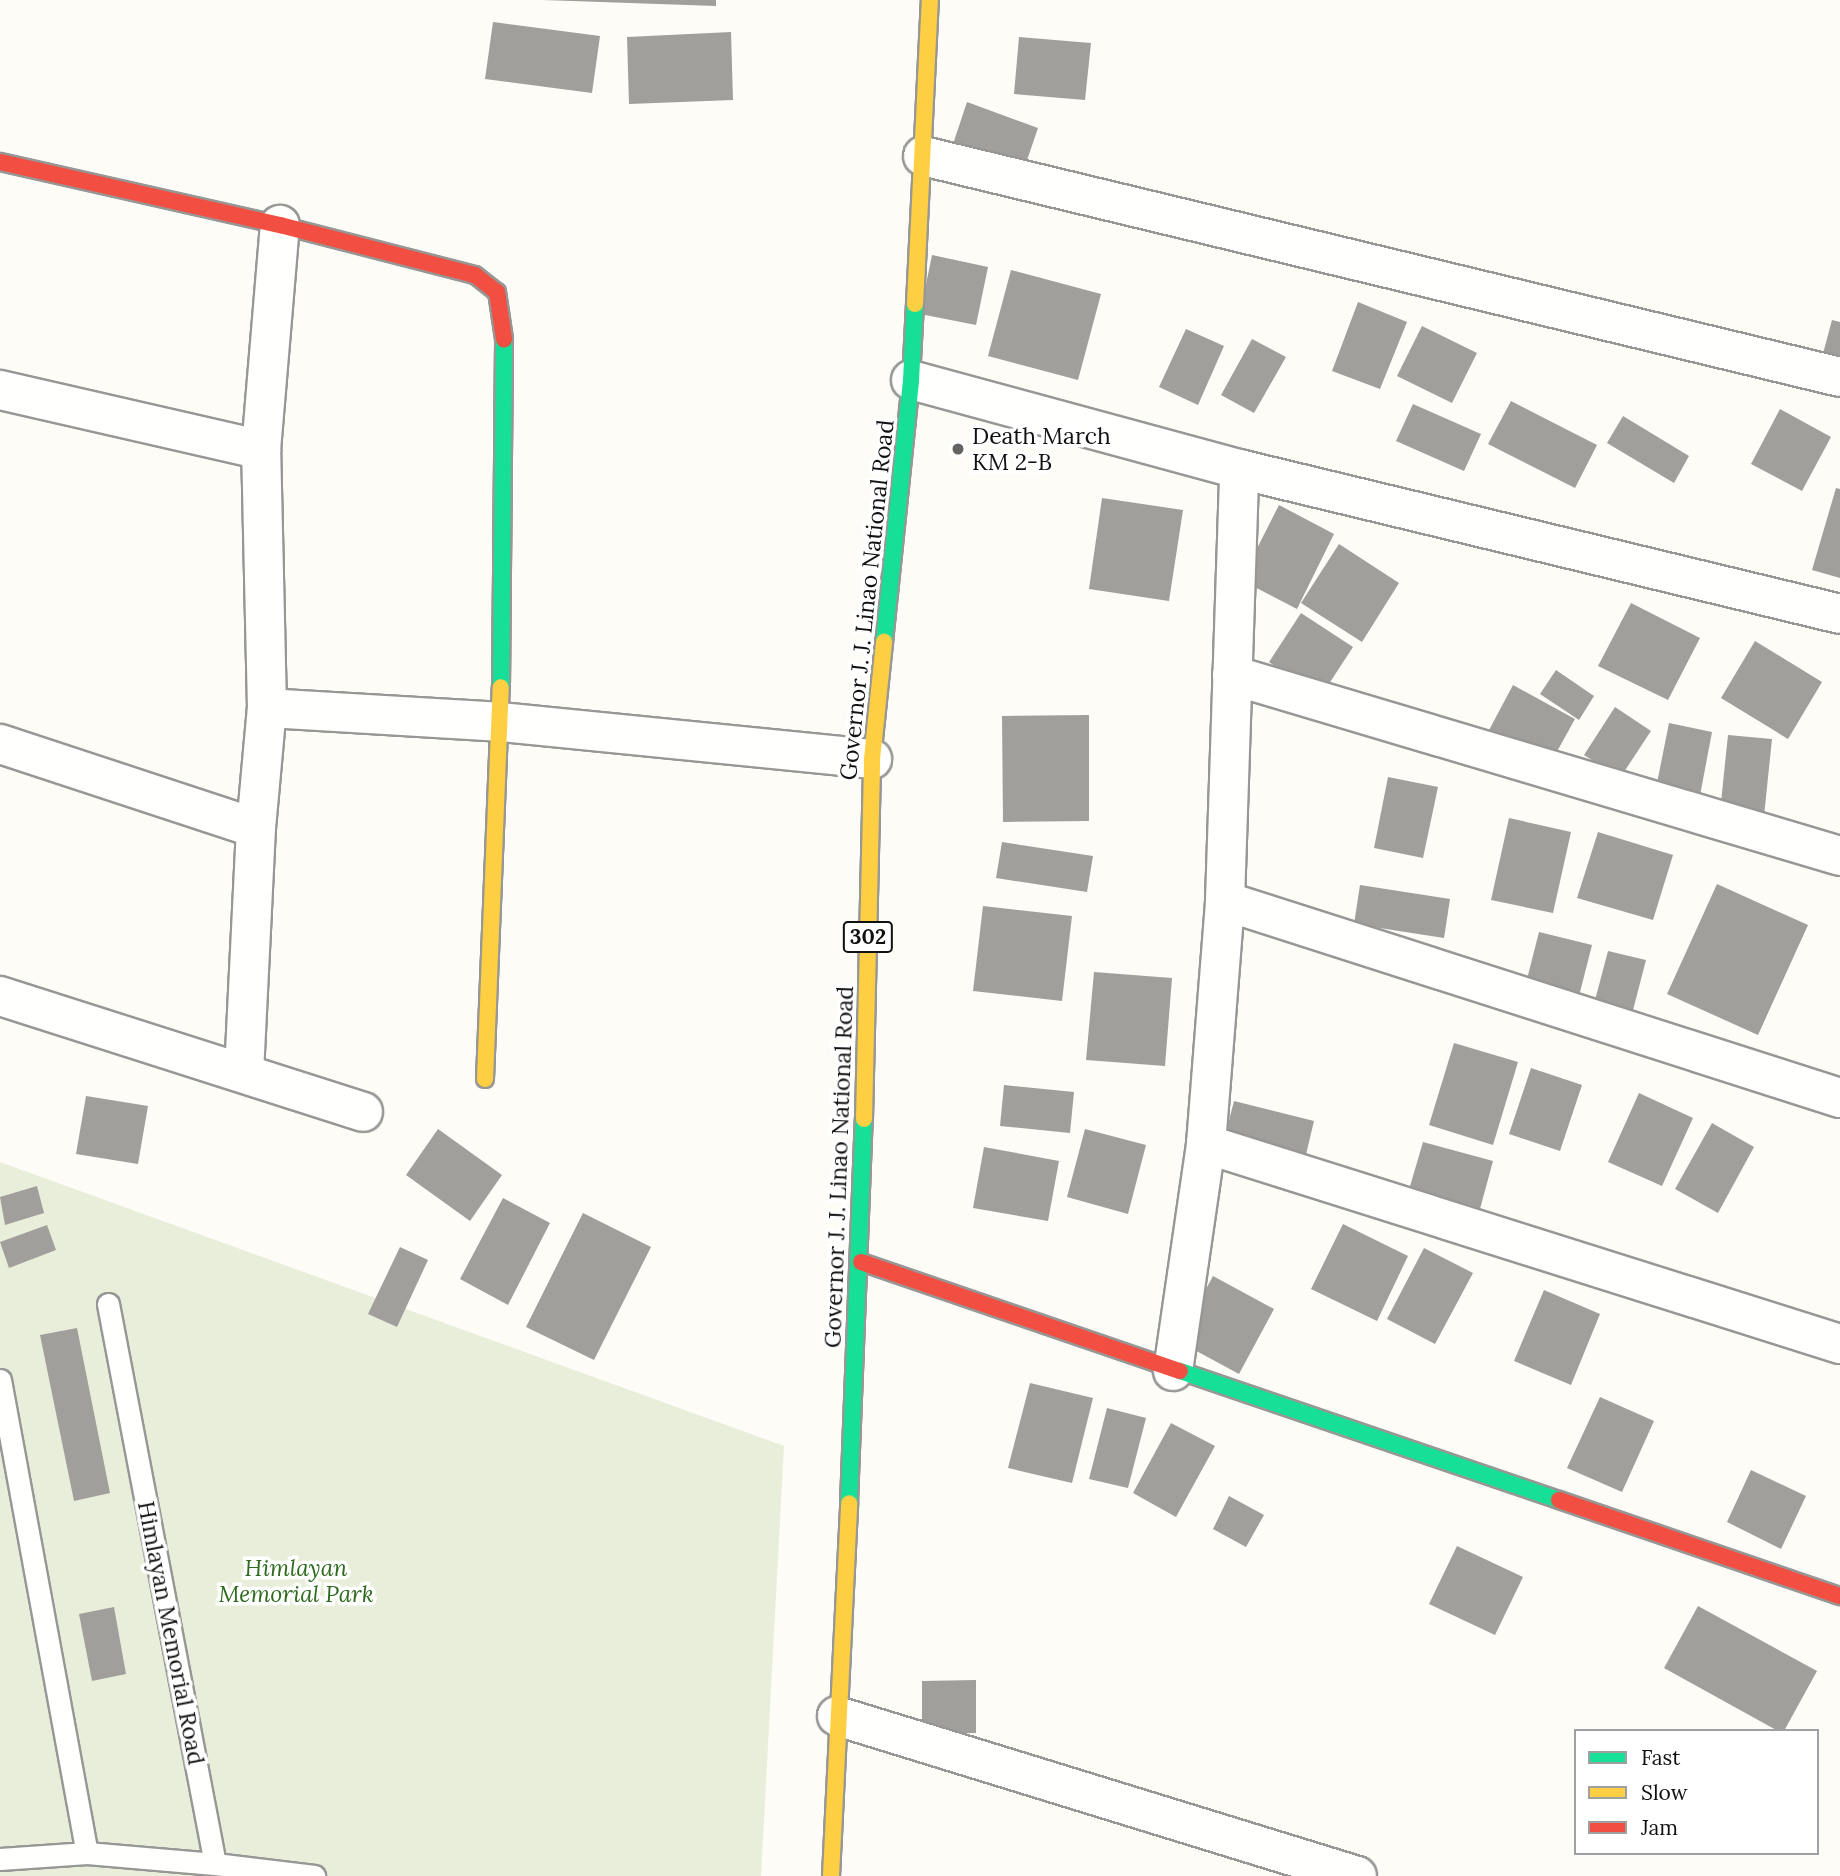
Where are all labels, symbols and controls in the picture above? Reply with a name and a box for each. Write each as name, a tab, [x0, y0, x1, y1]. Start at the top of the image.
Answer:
street label: Governor J. J. Linao National Road	[834, 418, 900, 782]
place label: Death March KM 2-B	[972, 422, 1111, 476]
marker: Death March KM 2-B	[950, 441, 966, 457]
road number: 302	[842, 920, 894, 954]
street label: Governor J. J. Linao National Road	[819, 985, 859, 1349]
street label: Himlayan Memorial Road	[132, 1499, 210, 1767]
park label: Himlayan Memorial Park	[218, 1554, 374, 1608]
legend	[1574, 1729, 1819, 1855]
text: Fast	[1641, 1744, 1680, 1771]
text: Slow	[1641, 1779, 1688, 1806]
text: Jam	[1641, 1814, 1678, 1841]

